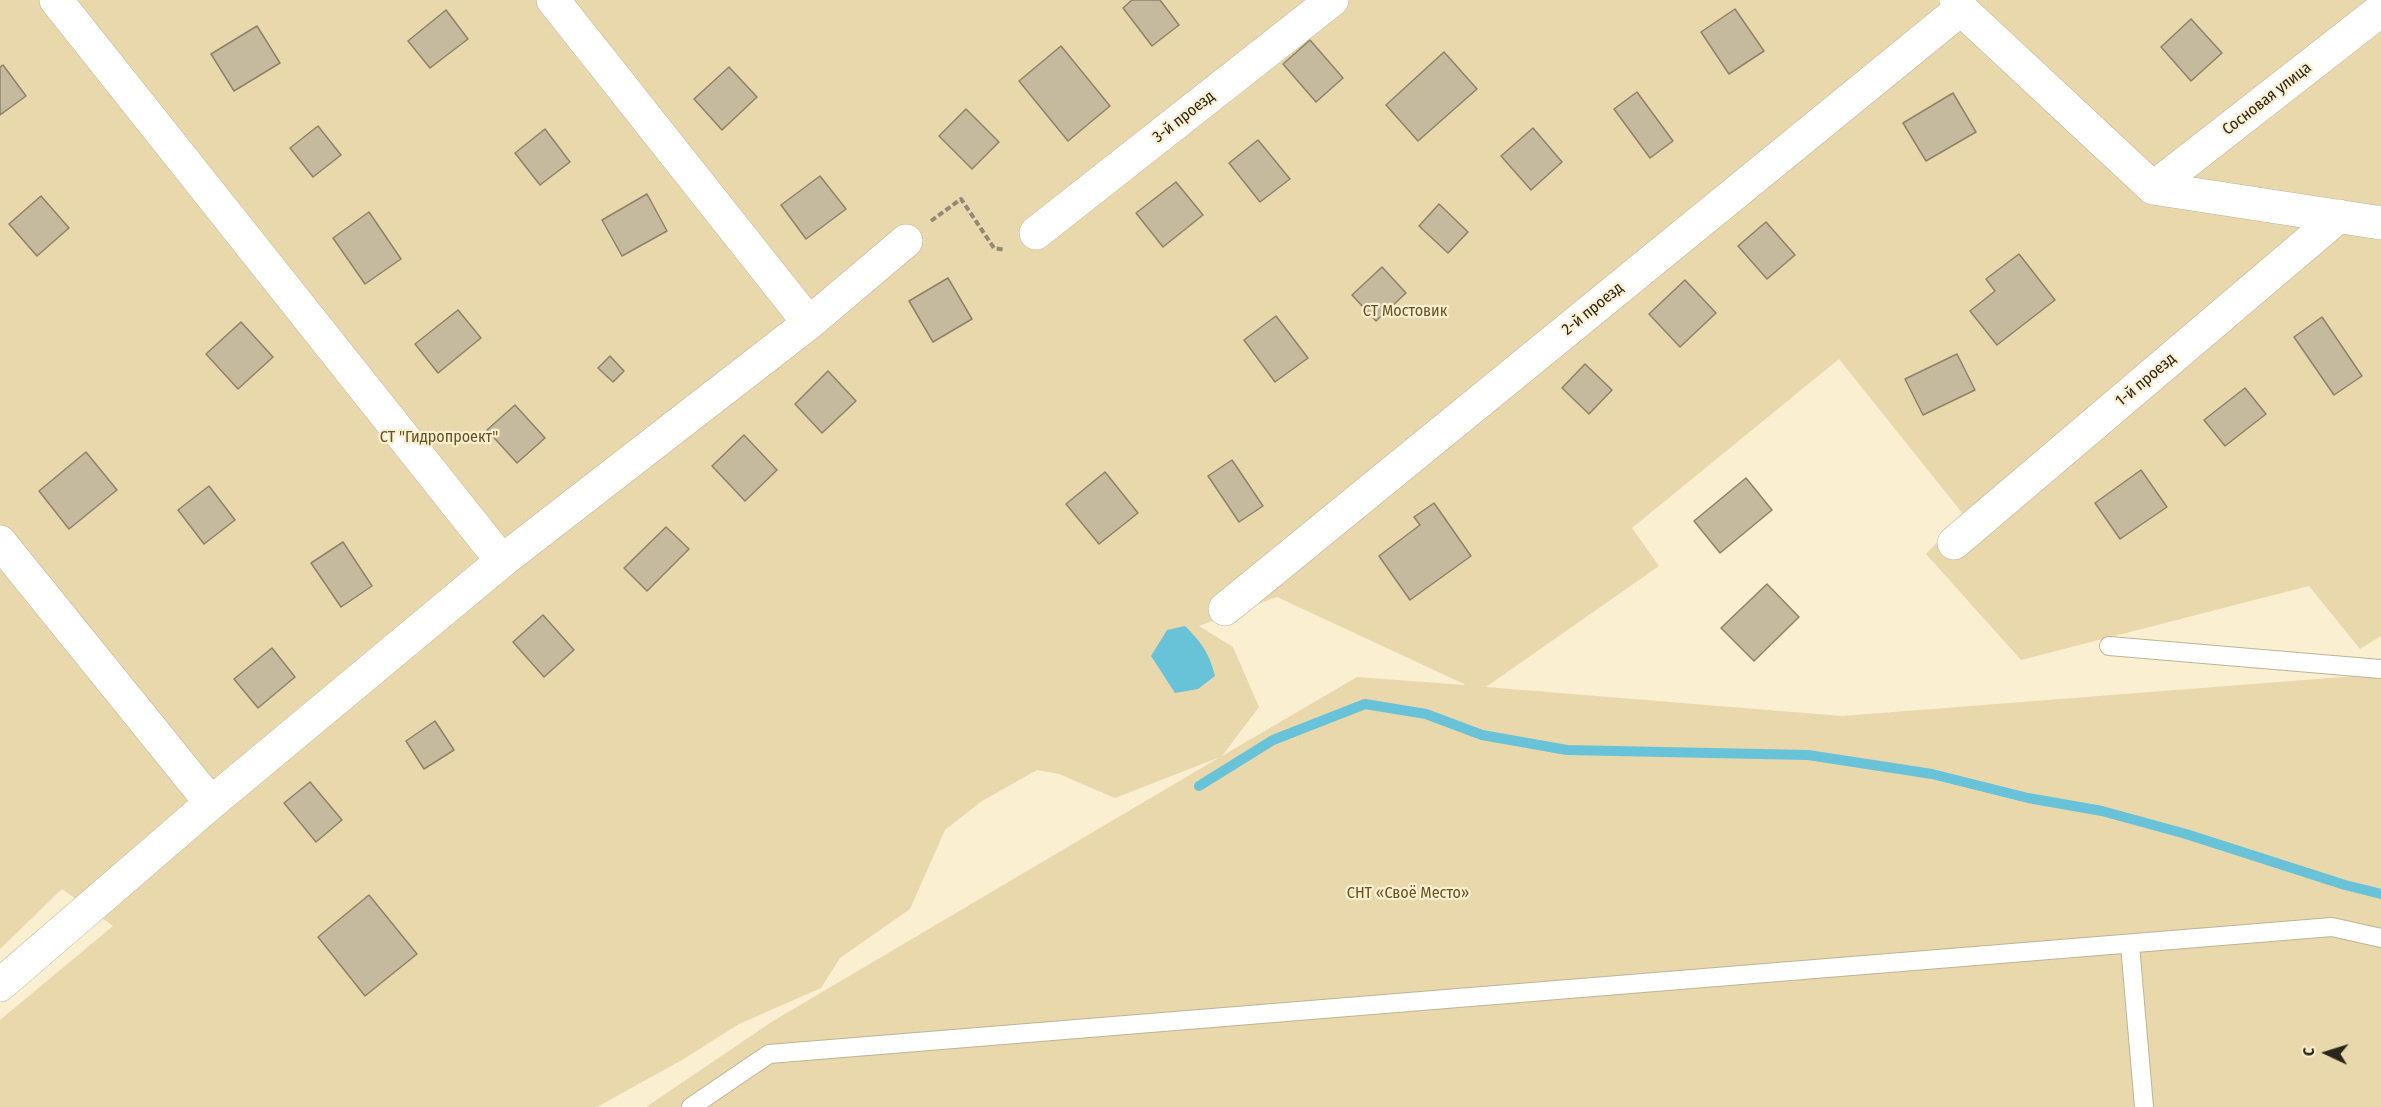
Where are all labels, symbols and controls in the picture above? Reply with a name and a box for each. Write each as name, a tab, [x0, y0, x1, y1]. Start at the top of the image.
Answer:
street label: Сосновая улица	[2219, 58, 2315, 140]
street label: 3-й проезд	[1149, 87, 1219, 147]
street label: 2-й проезд	[1558, 278, 1628, 340]
park label: СТ Мостовик	[1363, 302, 1447, 322]
street label: 1-й проезд	[2112, 349, 2180, 411]
park label: СТ "Гидропроект"	[380, 428, 498, 448]
park label: СНТ «Своё Место»	[1347, 884, 1469, 904]
north arrow	[2297, 1023, 2357, 1083]
text: С	[2299, 1047, 2318, 1057]

